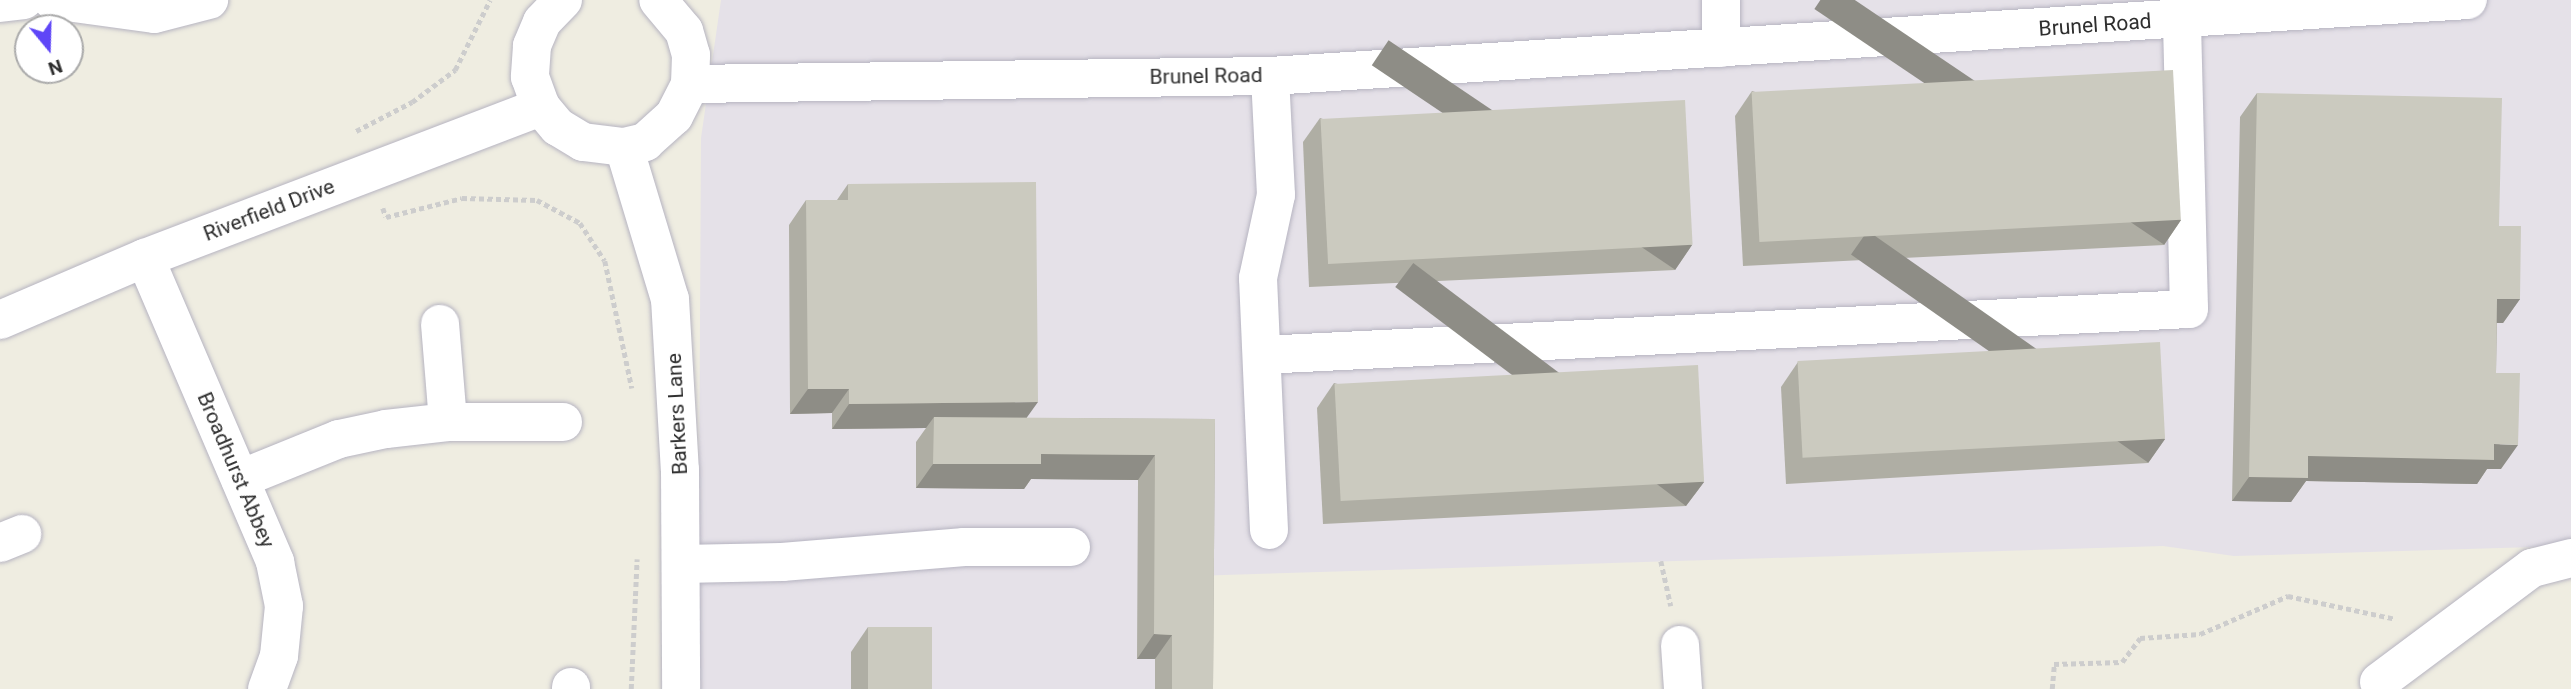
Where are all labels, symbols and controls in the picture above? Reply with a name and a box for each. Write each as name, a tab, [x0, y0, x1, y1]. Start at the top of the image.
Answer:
street label: Brunel Road	[2038, 8, 2152, 42]
north arrow	[14, 14, 84, 84]
text: N	[45, 54, 65, 80]
street label: Brunel Road	[1149, 62, 1263, 90]
street label: Riverfield Drive	[200, 173, 338, 247]
street label: Barkers Lane	[661, 353, 693, 475]
street label: Broadhurst Abbey	[192, 388, 280, 552]

